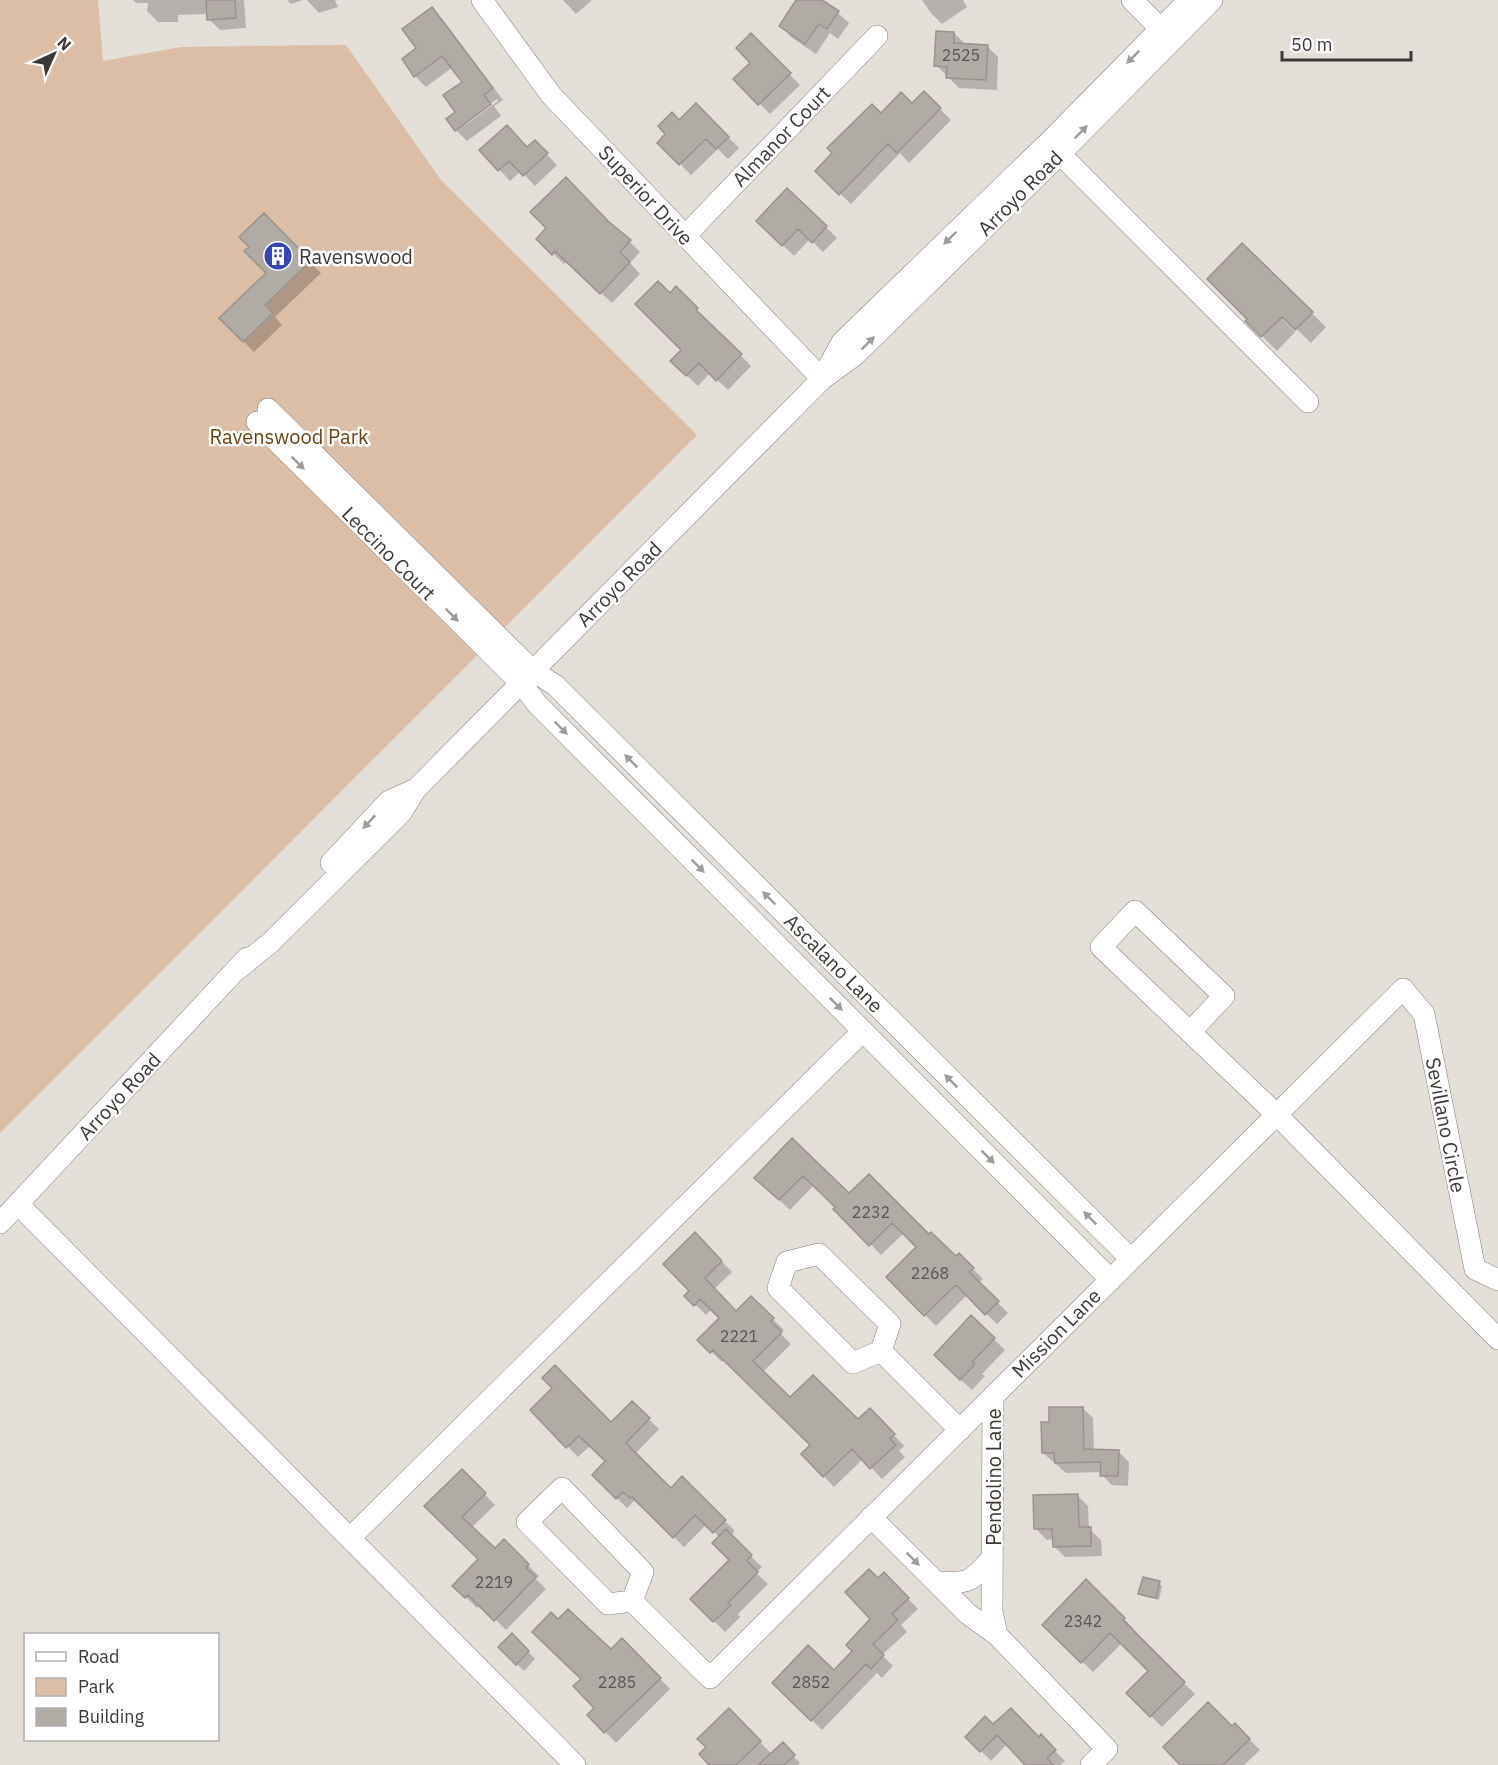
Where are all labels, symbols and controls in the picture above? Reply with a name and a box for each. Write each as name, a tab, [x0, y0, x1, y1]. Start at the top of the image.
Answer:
north arrow	[24, 24, 84, 84]
scale bar	[1282, 24, 1411, 62]
text: N	[53, 32, 76, 55]
text: 50 m	[1291, 33, 1333, 56]
house number: 2525	[942, 45, 980, 65]
one-way arrow	[1127, 49, 1141, 63]
street label: Almanor Court	[726, 80, 836, 192]
one-way arrow	[1074, 126, 1088, 140]
street label: Superior Drive	[593, 139, 699, 251]
street label: Arroyo Road	[971, 144, 1069, 242]
one-way arrow	[943, 230, 957, 244]
building icon: Ravenswood	[262, 240, 294, 272]
place label: Ravenswood	[299, 243, 413, 270]
one-way arrow	[860, 336, 875, 350]
park label: Ravenswood Park	[209, 423, 369, 450]
one-way arrow	[291, 455, 305, 469]
street label: Leccino Court	[336, 500, 442, 606]
street label: Arroyo Road	[570, 535, 668, 633]
one-way arrow	[444, 607, 458, 621]
one-way arrow	[553, 720, 567, 734]
one-way arrow	[624, 754, 638, 768]
one-way arrow	[363, 815, 377, 829]
one-way arrow	[691, 858, 705, 872]
one-way arrow	[762, 892, 776, 906]
street label: Ascalano Lane	[779, 908, 889, 1018]
one-way arrow	[828, 997, 843, 1011]
street label: Arroyo Road	[72, 1046, 166, 1146]
street label: Sevillano Circle	[1420, 1055, 1472, 1195]
one-way arrow	[945, 1074, 959, 1088]
one-way arrow	[981, 1150, 996, 1164]
house number: 2232	[852, 1202, 890, 1222]
one-way arrow	[1083, 1212, 1097, 1226]
house number: 2268	[911, 1263, 949, 1283]
street label: Mission Lane	[1005, 1282, 1107, 1384]
house number: 2221	[720, 1326, 758, 1346]
street label: Pendolino Lane	[980, 1408, 1007, 1546]
one-way arrow	[905, 1551, 919, 1565]
house number: 2219	[475, 1572, 513, 1592]
house number: 2342	[1064, 1611, 1102, 1631]
legend	[24, 1633, 219, 1741]
text: Road	[78, 1645, 119, 1668]
house number: 2285	[598, 1672, 636, 1692]
house number: 2852	[792, 1672, 830, 1692]
text: Park	[78, 1675, 115, 1698]
text: Building	[78, 1705, 145, 1728]

